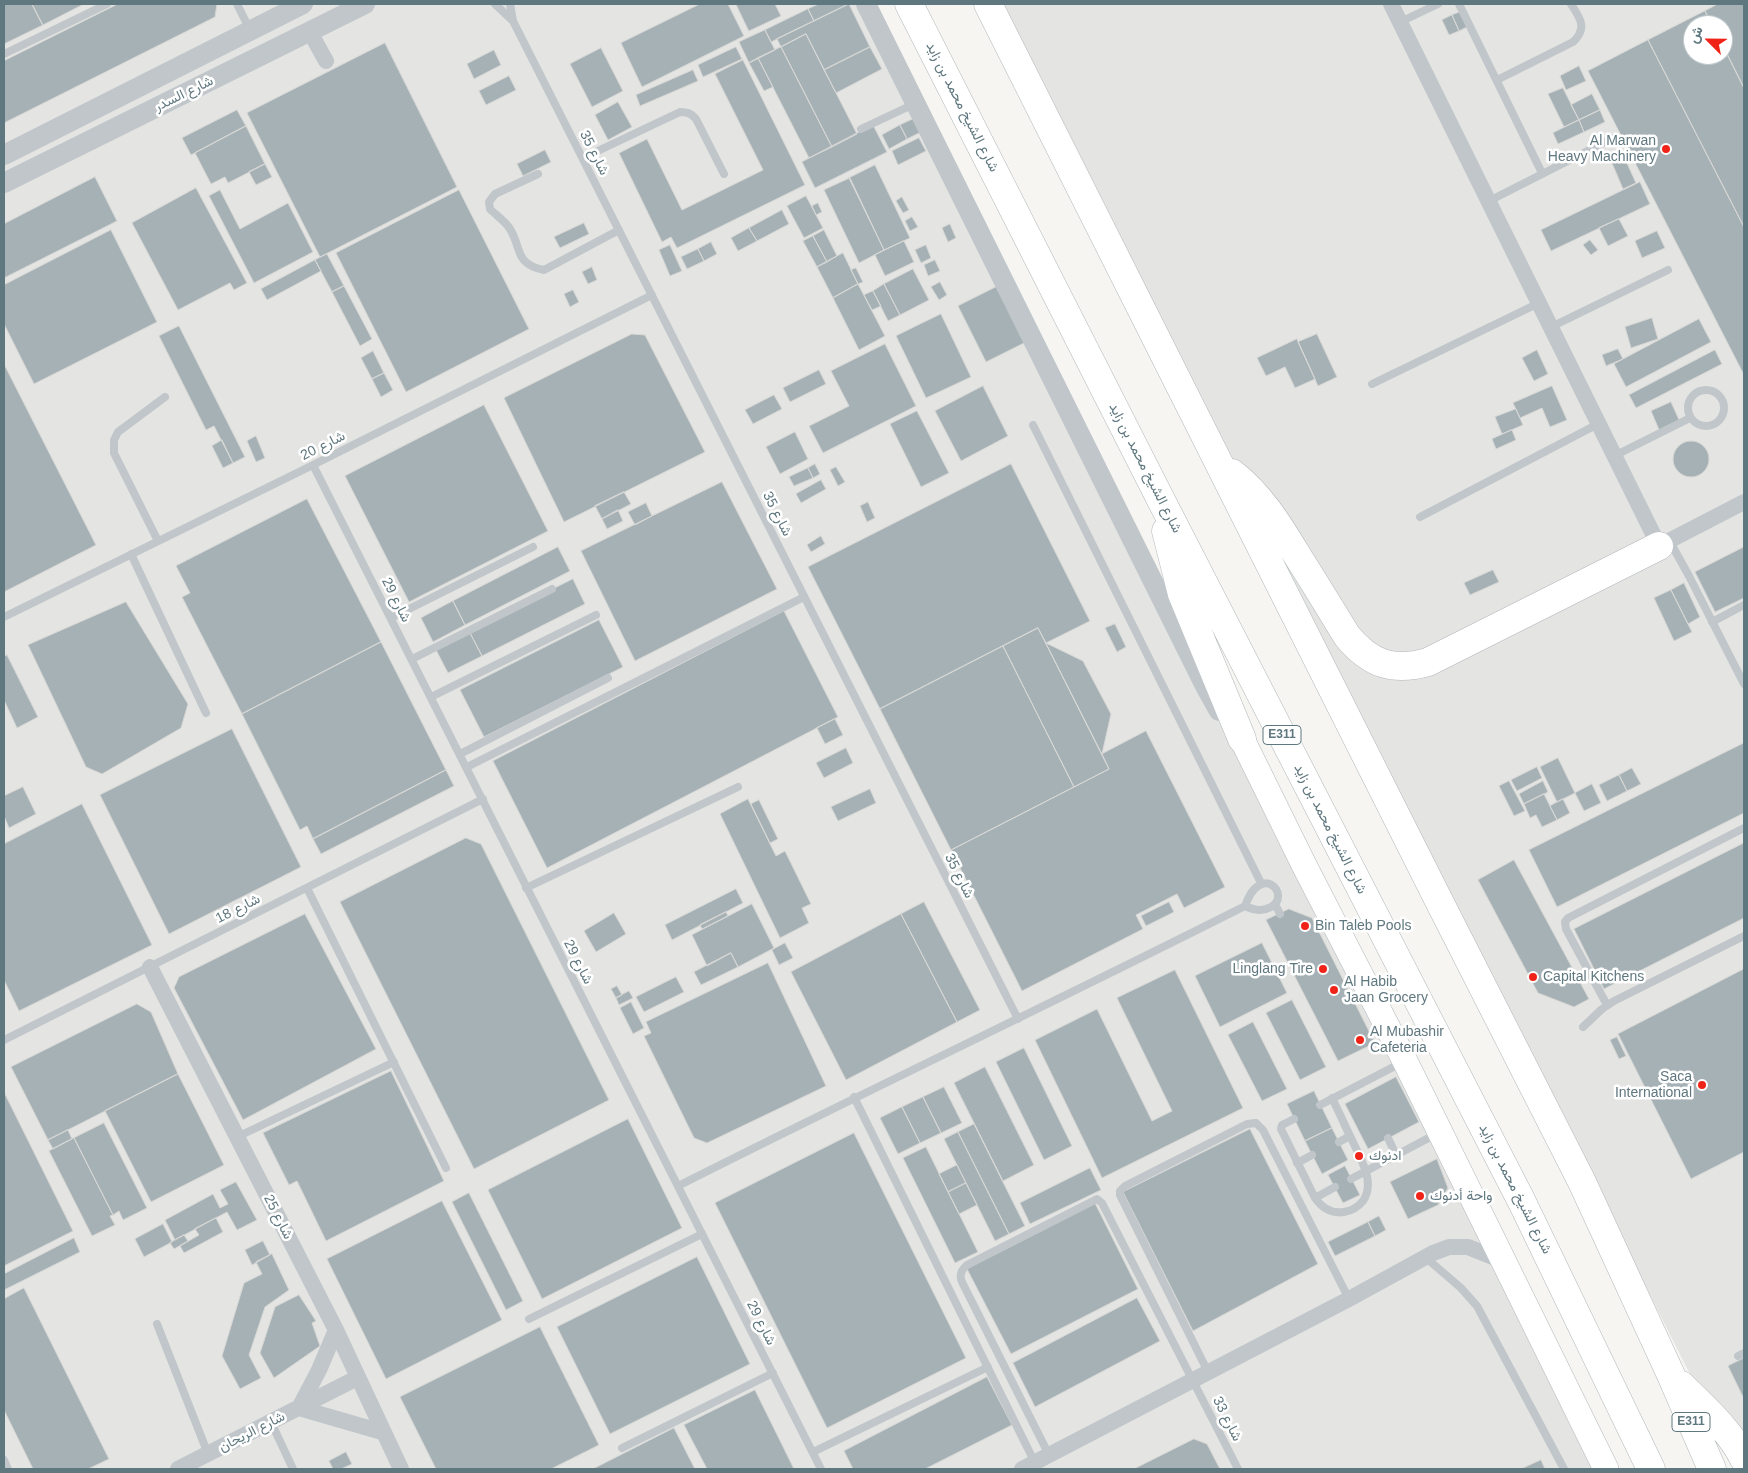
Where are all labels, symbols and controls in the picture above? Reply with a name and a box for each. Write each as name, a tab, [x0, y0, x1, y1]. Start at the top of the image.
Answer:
north arrow	[1683, 15, 1733, 65]
text: ش	[1684, 24, 1706, 45]
street label: شارع الشيخ محمد بن زايد	[922, 39, 1002, 175]
street label: شارع السدر	[152, 73, 216, 115]
street label: شارع 35	[576, 128, 612, 178]
place label: Al Marwan Heavy Machinery	[1548, 133, 1656, 166]
marker: Al Marwan Heavy Machinery	[1660, 143, 1672, 155]
street label: شارع الشيخ محمد بن زايد	[1105, 400, 1185, 536]
street label: شارع 20	[298, 428, 348, 464]
street label: شارع 35	[759, 489, 795, 539]
street label: شارع 29	[378, 575, 414, 625]
road number: E311	[1263, 726, 1301, 744]
street label: شارع الشيخ محمد بن زايد	[1290, 761, 1370, 897]
street label: شارع 35	[941, 851, 977, 901]
street label: شارع 18	[213, 891, 263, 927]
place label: Bin Taleb Pools	[1315, 918, 1412, 934]
marker: Bin Taleb Pools	[1299, 920, 1311, 932]
street label: شارع 29	[560, 937, 596, 987]
place label: Linglang Tire	[1233, 961, 1313, 977]
marker: Linglang Tire	[1317, 963, 1329, 975]
place label: Capital Kitchens	[1543, 969, 1644, 985]
marker: Capital Kitchens	[1527, 971, 1539, 983]
place label: Al Habib Jaan Grocery	[1344, 974, 1428, 1006]
marker: Al Habib Jaan Grocery	[1328, 984, 1340, 996]
place label: Al Mubashir Cafeteria	[1370, 1024, 1444, 1056]
marker: Al Mubashir Cafeteria	[1354, 1034, 1366, 1046]
place label: Saca International	[1615, 1069, 1692, 1102]
marker: Saca International	[1696, 1079, 1708, 1091]
street label: شارع الشيخ محمد بن زايد	[1475, 1121, 1555, 1257]
place label: ادنوك	[1369, 1148, 1401, 1164]
marker: ادنوك	[1353, 1150, 1365, 1162]
place label: واحة أدنوك	[1430, 1188, 1492, 1204]
marker: واحة أدنوك	[1414, 1190, 1426, 1202]
street label: شارع 25	[260, 1192, 296, 1242]
street label: شارع 29	[743, 1298, 779, 1348]
street label: شارع 33	[1209, 1394, 1245, 1444]
street label: شارع الريحان	[216, 1408, 288, 1456]
road number: E311	[1672, 1412, 1710, 1431]

